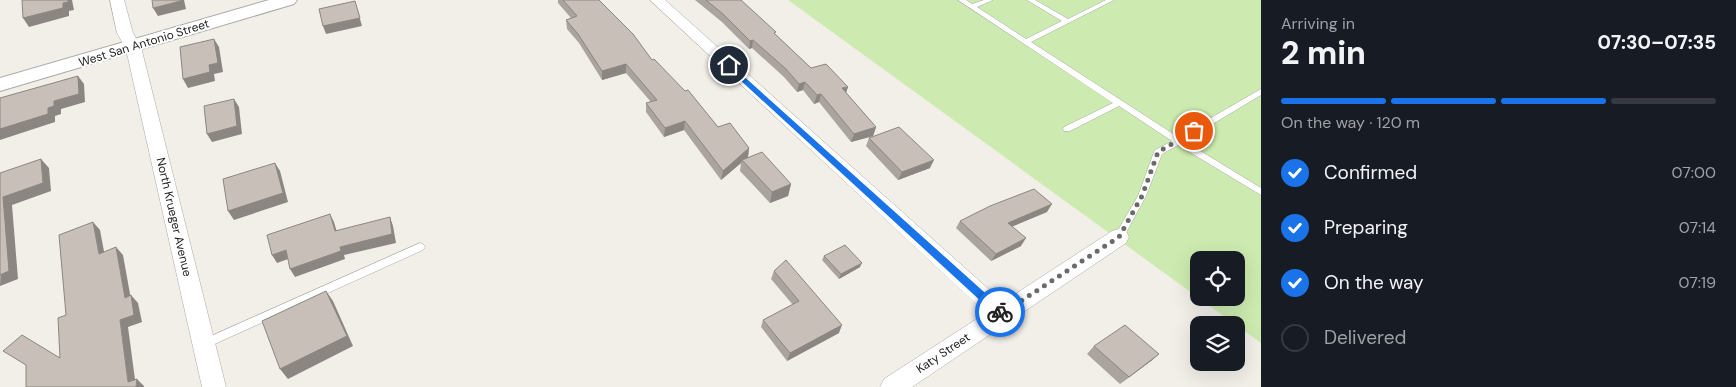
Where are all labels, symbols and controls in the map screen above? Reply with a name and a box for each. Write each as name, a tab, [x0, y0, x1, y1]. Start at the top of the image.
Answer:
text: Arriving in	[1281, 13, 1355, 34]
street label: West San Antonio Street	[77, 15, 211, 70]
text: 07:30–07:35	[1598, 30, 1716, 55]
text: 2 min	[1281, 32, 1366, 74]
pin	[708, 44, 750, 86]
icon: home	[715, 51, 743, 79]
pin	[1173, 110, 1215, 152]
text: On the way · 120 m	[1281, 112, 1420, 133]
icon: bag	[1180, 117, 1208, 145]
street label: North Krueger Avenue	[153, 156, 195, 278]
icon: check	[1281, 159, 1309, 187]
text: Confirmed	[1324, 160, 1417, 185]
text: 07:00	[1672, 162, 1716, 183]
icon: check	[1281, 214, 1309, 242]
text: Preparing	[1324, 215, 1408, 240]
text: 07:14	[1679, 217, 1716, 238]
map controls	[1190, 251, 1245, 371]
button: locate	[1190, 251, 1245, 306]
icon: check	[1281, 269, 1309, 297]
text: On the way	[1324, 270, 1424, 295]
text: 07:19	[1678, 272, 1716, 293]
courier	[975, 287, 1025, 337]
icon: bike	[986, 298, 1014, 326]
button: layers	[1190, 316, 1245, 371]
text: Delivered	[1324, 325, 1406, 350]
street label: Katy Street	[913, 329, 973, 377]

